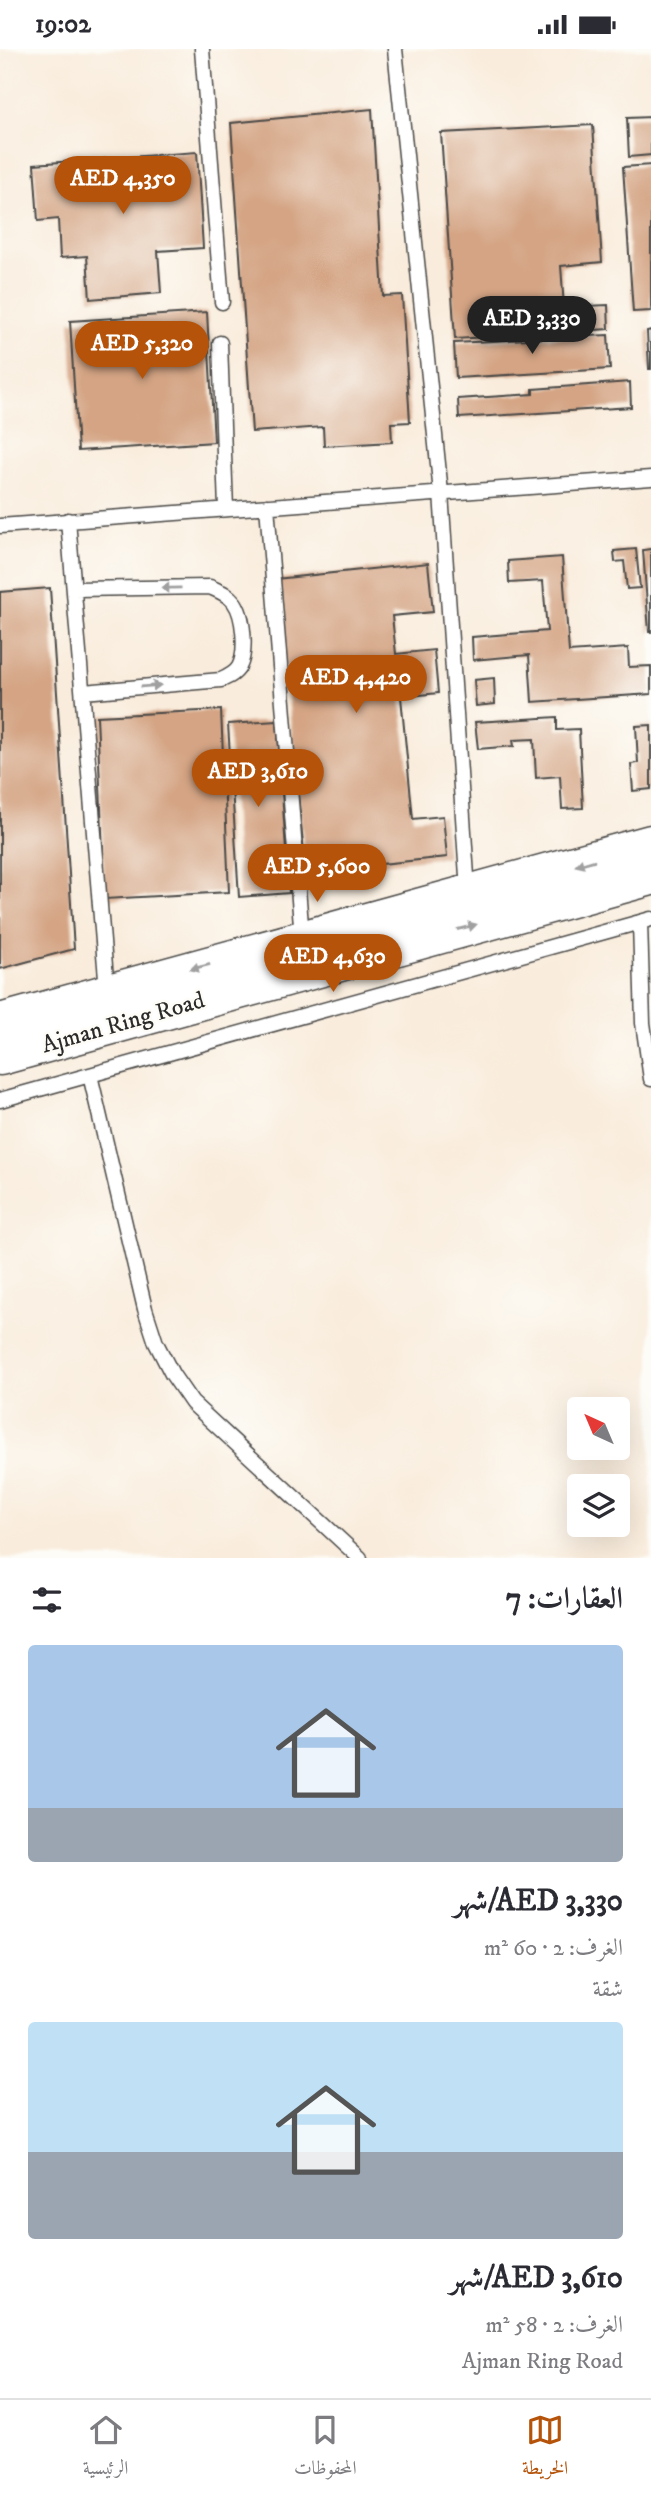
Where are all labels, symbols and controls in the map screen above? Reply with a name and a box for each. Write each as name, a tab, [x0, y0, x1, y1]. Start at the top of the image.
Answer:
text: 19:02	[35, 8, 91, 41]
pin: AED 4,350	[43, 157, 203, 216]
text: AED 4,350	[70, 164, 176, 193]
pin: AED 3,330	[452, 296, 612, 356]
text: AED 3,330	[483, 304, 581, 333]
pin: AED 5,320	[62, 321, 222, 381]
text: AED 5,320	[91, 329, 193, 358]
one-way arrow	[160, 583, 182, 594]
pin: AED 4,420	[276, 655, 436, 715]
text: AED 4,420	[301, 663, 411, 692]
one-way arrow	[140, 680, 162, 691]
pin: AED 3,610	[178, 749, 338, 809]
text: AED 3,610	[208, 757, 308, 786]
pin: AED 5,600	[237, 845, 397, 904]
text: AED 5,600	[264, 852, 370, 881]
one-way arrow	[574, 858, 595, 868]
one-way arrow	[457, 921, 478, 931]
pin: AED 4,630	[253, 935, 413, 994]
text: AED 4,630	[280, 942, 386, 971]
one-way arrow	[189, 962, 211, 973]
street label: Ajman Ring Road	[38, 985, 208, 1061]
north arrow	[567, 1397, 630, 1459]
map controls	[567, 1397, 630, 1537]
button: layers	[567, 1474, 630, 1537]
icon: filters	[28, 1581, 66, 1619]
text: العقارات: 7	[506, 1581, 623, 1618]
icon: home	[263, 1690, 389, 1816]
text: AED 3,330/شهر	[453, 1883, 623, 1920]
text: الغرف: 2 · 60 m²	[484, 1934, 623, 1963]
text: شقة	[593, 1975, 623, 2004]
icon: home	[263, 2067, 389, 2193]
text: AED 3,610/شهر	[449, 2260, 623, 2297]
text: الغرف: 2 · 58 m²	[486, 2311, 623, 2340]
text: Ajman Ring Road	[462, 2347, 623, 2376]
tab: الرئيسية	[83, 2411, 128, 2486]
tab: المحفوظات	[294, 2411, 357, 2486]
tab: الخريطة	[522, 2411, 568, 2486]

